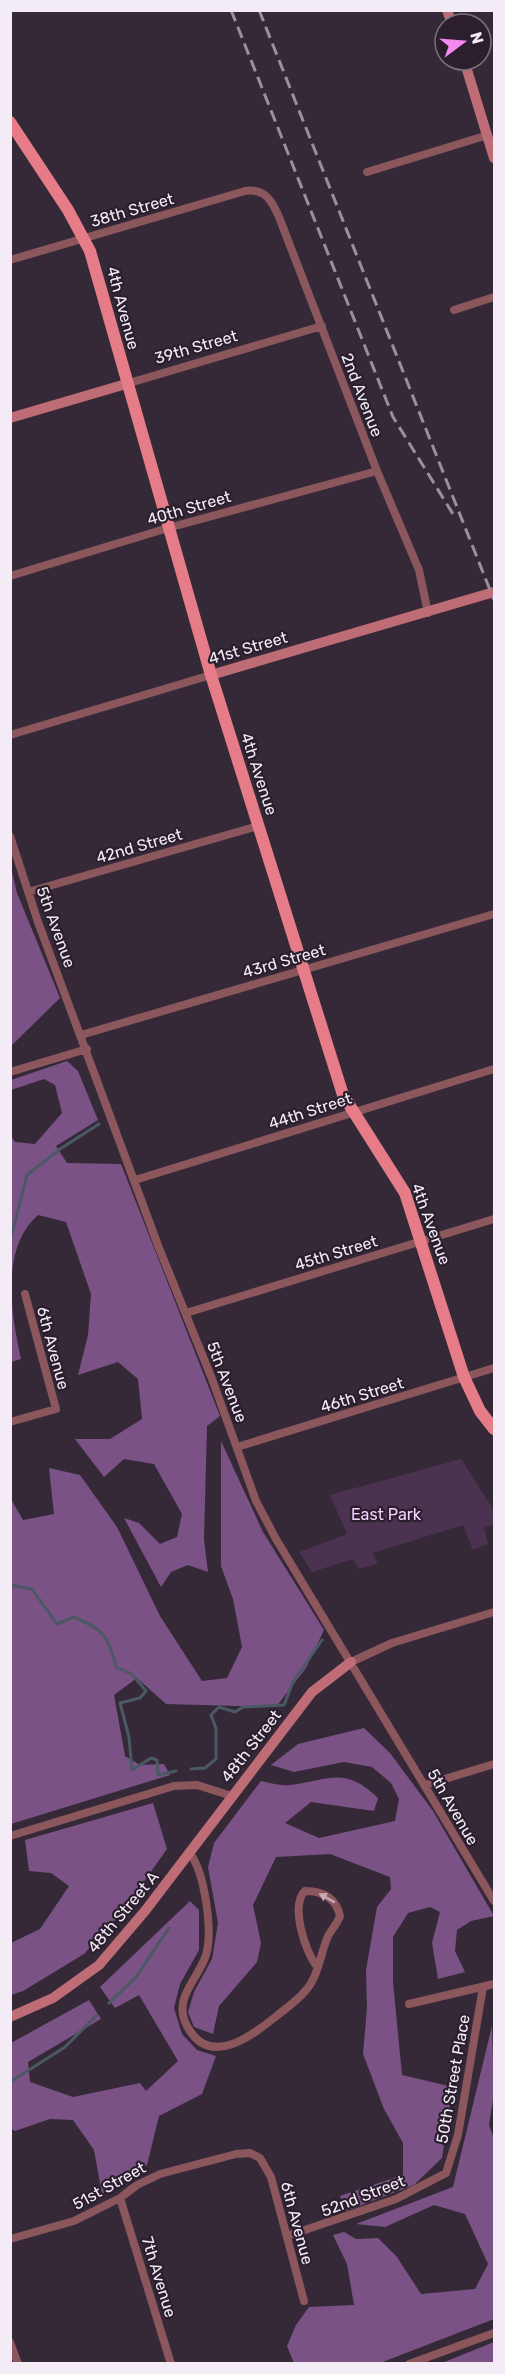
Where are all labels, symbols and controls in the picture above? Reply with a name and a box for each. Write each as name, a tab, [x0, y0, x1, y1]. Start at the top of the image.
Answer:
north arrow	[433, 12, 493, 72]
text: N	[466, 30, 488, 46]
street label: 38th Street	[88, 189, 176, 231]
street label: 4th Avenue	[103, 264, 143, 352]
street label: 39th Street	[152, 326, 240, 368]
street label: 2nd Avenue	[337, 350, 387, 440]
street label: 40th Street	[145, 487, 233, 529]
street label: 41st Street	[206, 628, 290, 668]
street label: 4th Avenue	[237, 730, 281, 818]
street label: 42nd Street	[94, 825, 184, 867]
street label: 5th Avenue	[33, 884, 79, 970]
street label: 43rd Street	[240, 940, 328, 982]
street label: 44th Street	[266, 1089, 354, 1133]
street label: 4th Avenue	[407, 1181, 455, 1267]
street label: 45th Street	[292, 1231, 380, 1275]
street label: 6th Avenue	[33, 1304, 73, 1392]
street label: 5th Avenue	[203, 1339, 251, 1425]
street label: 46th Street	[318, 1373, 406, 1417]
park label: East Park	[351, 1505, 422, 1524]
street label: 48th Street	[217, 1706, 285, 1786]
street label: 5th Avenue	[424, 1765, 483, 1849]
street label: 48th Street A	[83, 1867, 163, 1957]
one-way arrow	[318, 1893, 335, 1903]
street label: 50th Street Place	[432, 2013, 474, 2145]
street label: 51st Street	[69, 2158, 149, 2214]
street label: 52nd Street	[318, 2171, 408, 2221]
street label: 6th Avenue	[277, 2179, 317, 2267]
street label: 7th Avenue	[138, 2234, 180, 2320]

